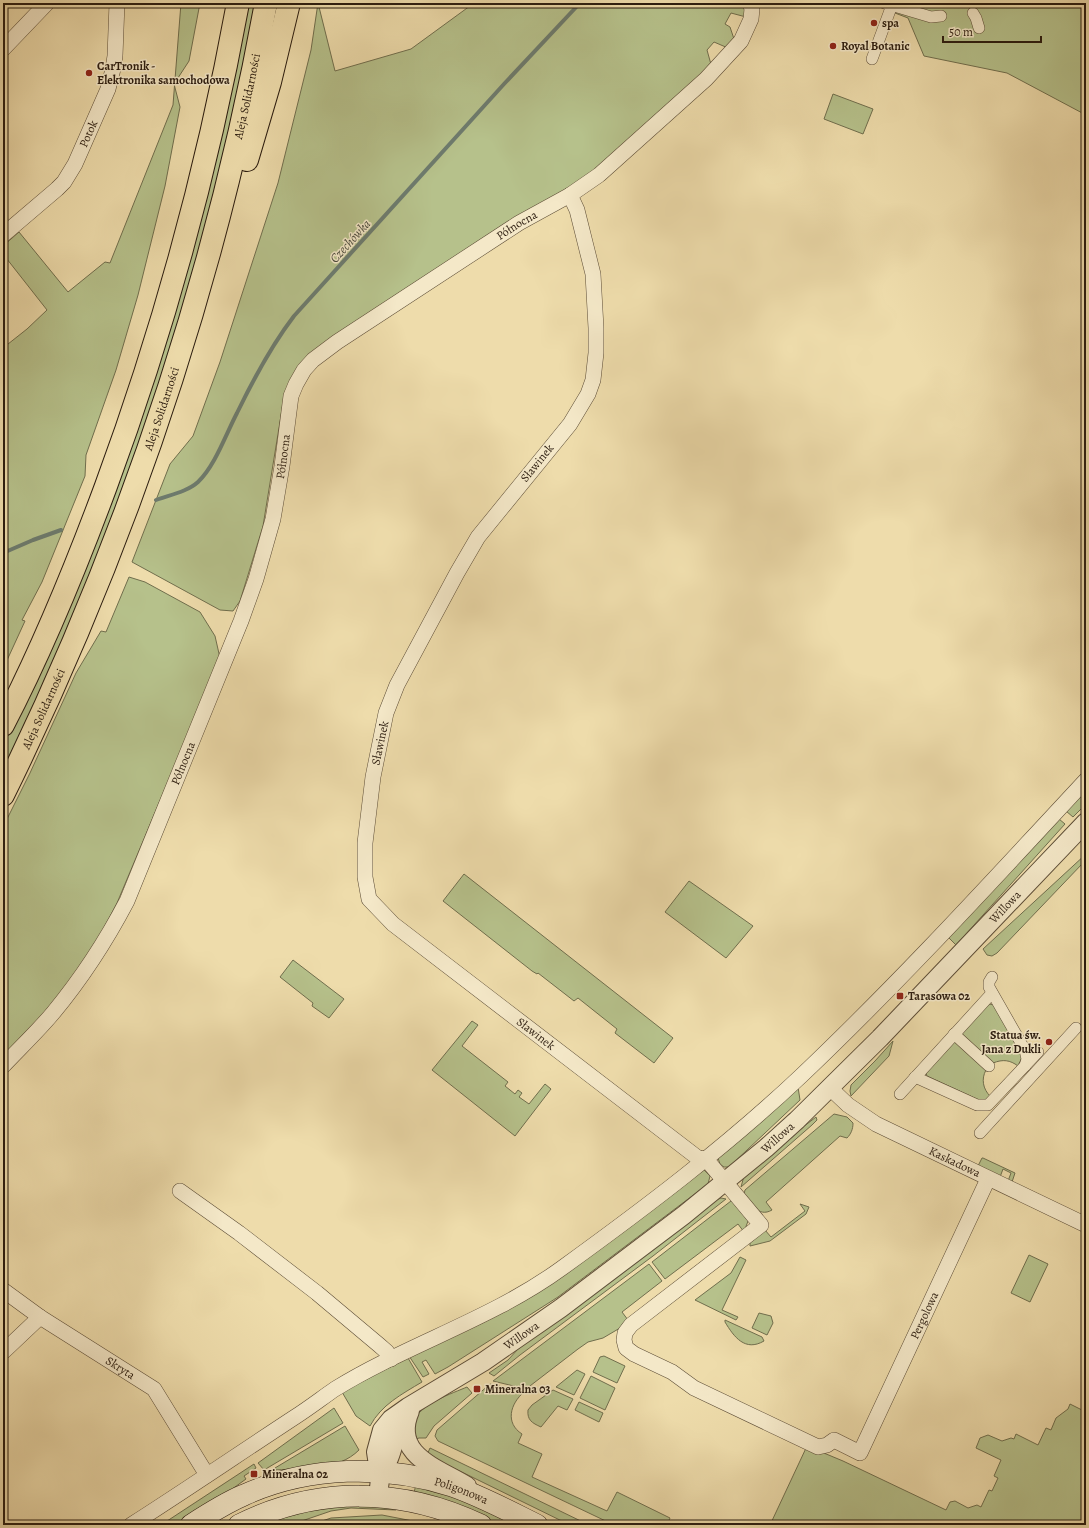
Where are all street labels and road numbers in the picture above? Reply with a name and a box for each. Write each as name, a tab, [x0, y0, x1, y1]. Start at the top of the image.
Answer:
street label: Aleja Solidarności	[230, 52, 264, 142]
street label: Potok	[75, 118, 101, 150]
street label: Północna	[493, 206, 540, 244]
street label: Aleja Solidarności	[140, 365, 183, 453]
street label: Północna	[272, 433, 294, 480]
street label: Sławinek	[517, 441, 557, 485]
street label: Aleja Solidarności	[18, 666, 69, 753]
street label: Sławinek	[368, 719, 392, 766]
street label: Północna	[167, 739, 199, 787]
street label: Willowa	[985, 887, 1025, 927]
street label: Sławinek	[513, 1014, 558, 1054]
street label: Willowa	[757, 1118, 798, 1157]
street label: Kaskadowa	[926, 1143, 984, 1181]
street label: Pergolowa	[906, 1289, 942, 1342]
street label: Willowa	[500, 1317, 543, 1354]
street label: Skryta	[103, 1353, 139, 1383]
street label: Poligonowa	[433, 1473, 491, 1508]

